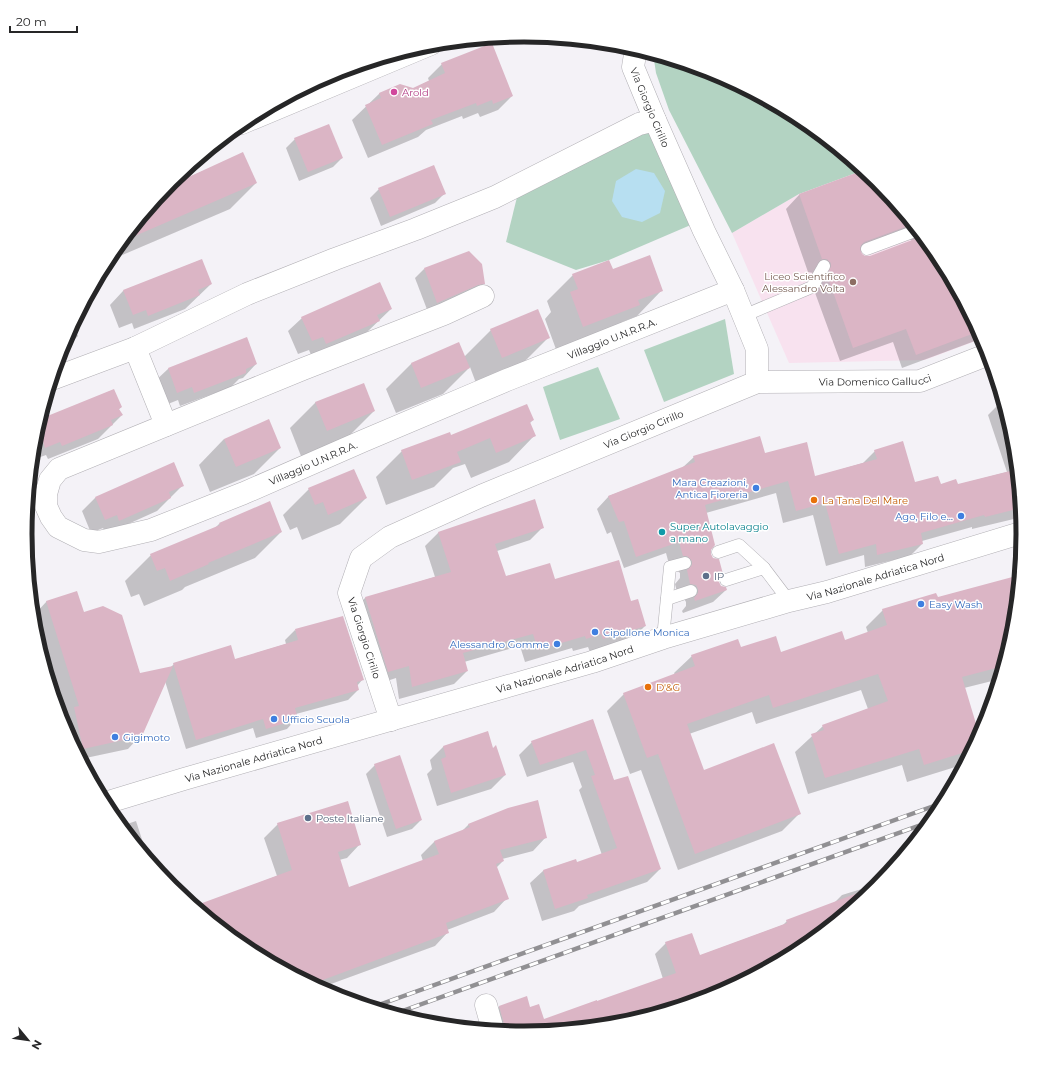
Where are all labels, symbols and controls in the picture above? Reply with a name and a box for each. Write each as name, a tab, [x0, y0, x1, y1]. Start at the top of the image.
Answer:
scale bar	[10, 8, 77, 34]
text: 20 m	[16, 14, 47, 29]
street label: Via Giorgio Cirillo	[627, 66, 673, 149]
place label: Arold	[402, 86, 429, 99]
marker: Arold	[389, 87, 399, 97]
place label: Liceo Scientifico Alessandro Volta	[762, 270, 845, 295]
marker: Liceo Scientifico Alessandro Volta	[848, 277, 858, 287]
street label: Villaggio U.N.R.R.A.	[565, 315, 659, 362]
street label: Via Domenico Gallucci	[819, 371, 933, 388]
street label: Via Giorgio Cirillo	[601, 407, 685, 451]
street label: Villaggio U.N.R.R.A.	[267, 438, 359, 488]
place label: Mara Creazioni, Antica Fioreria	[672, 476, 748, 501]
marker: Mara Creazioni, Antica Fioreria	[751, 483, 761, 493]
place label: La Tana Del Mare	[822, 494, 908, 507]
marker: La Tana Del Mare	[809, 495, 819, 505]
place label: Ago, Filo e...	[895, 510, 953, 523]
marker: Ago, Filo e...	[956, 511, 966, 521]
place label: Super Autolavaggio a mano	[670, 520, 769, 545]
marker: Super Autolavaggio a mano	[657, 527, 667, 537]
street label: Via Nazionale Adriatica Nord	[805, 550, 946, 603]
place label: IP	[714, 570, 724, 583]
marker: IP	[701, 571, 711, 581]
street label: Via Giorgio Cirillo	[345, 596, 383, 680]
place label: Easy Wash	[929, 598, 983, 611]
marker: Easy Wash	[916, 599, 926, 609]
place label: Cipollone Monica	[603, 626, 690, 639]
marker: Cipollone Monica	[590, 627, 600, 637]
place label: Alessandro Gomme	[450, 638, 549, 651]
marker: Alessandro Gomme	[552, 639, 562, 649]
street label: Via Nazionale Adriatica Nord	[495, 642, 635, 696]
place label: D'&G	[656, 681, 680, 694]
marker: D'&G	[643, 682, 653, 692]
place label: Ufficio Scuola	[282, 713, 350, 726]
marker: Ufficio Scuola	[269, 714, 279, 724]
place label: Gigimoto	[123, 731, 170, 744]
marker: Gigimoto	[110, 732, 120, 742]
street label: Via Nazionale Adriatica Nord	[183, 733, 324, 785]
place label: Poste Italiane	[316, 812, 384, 825]
marker: Poste Italiane	[303, 813, 313, 823]
north arrow	[8, 1020, 48, 1060]
text: N	[28, 1038, 45, 1052]

